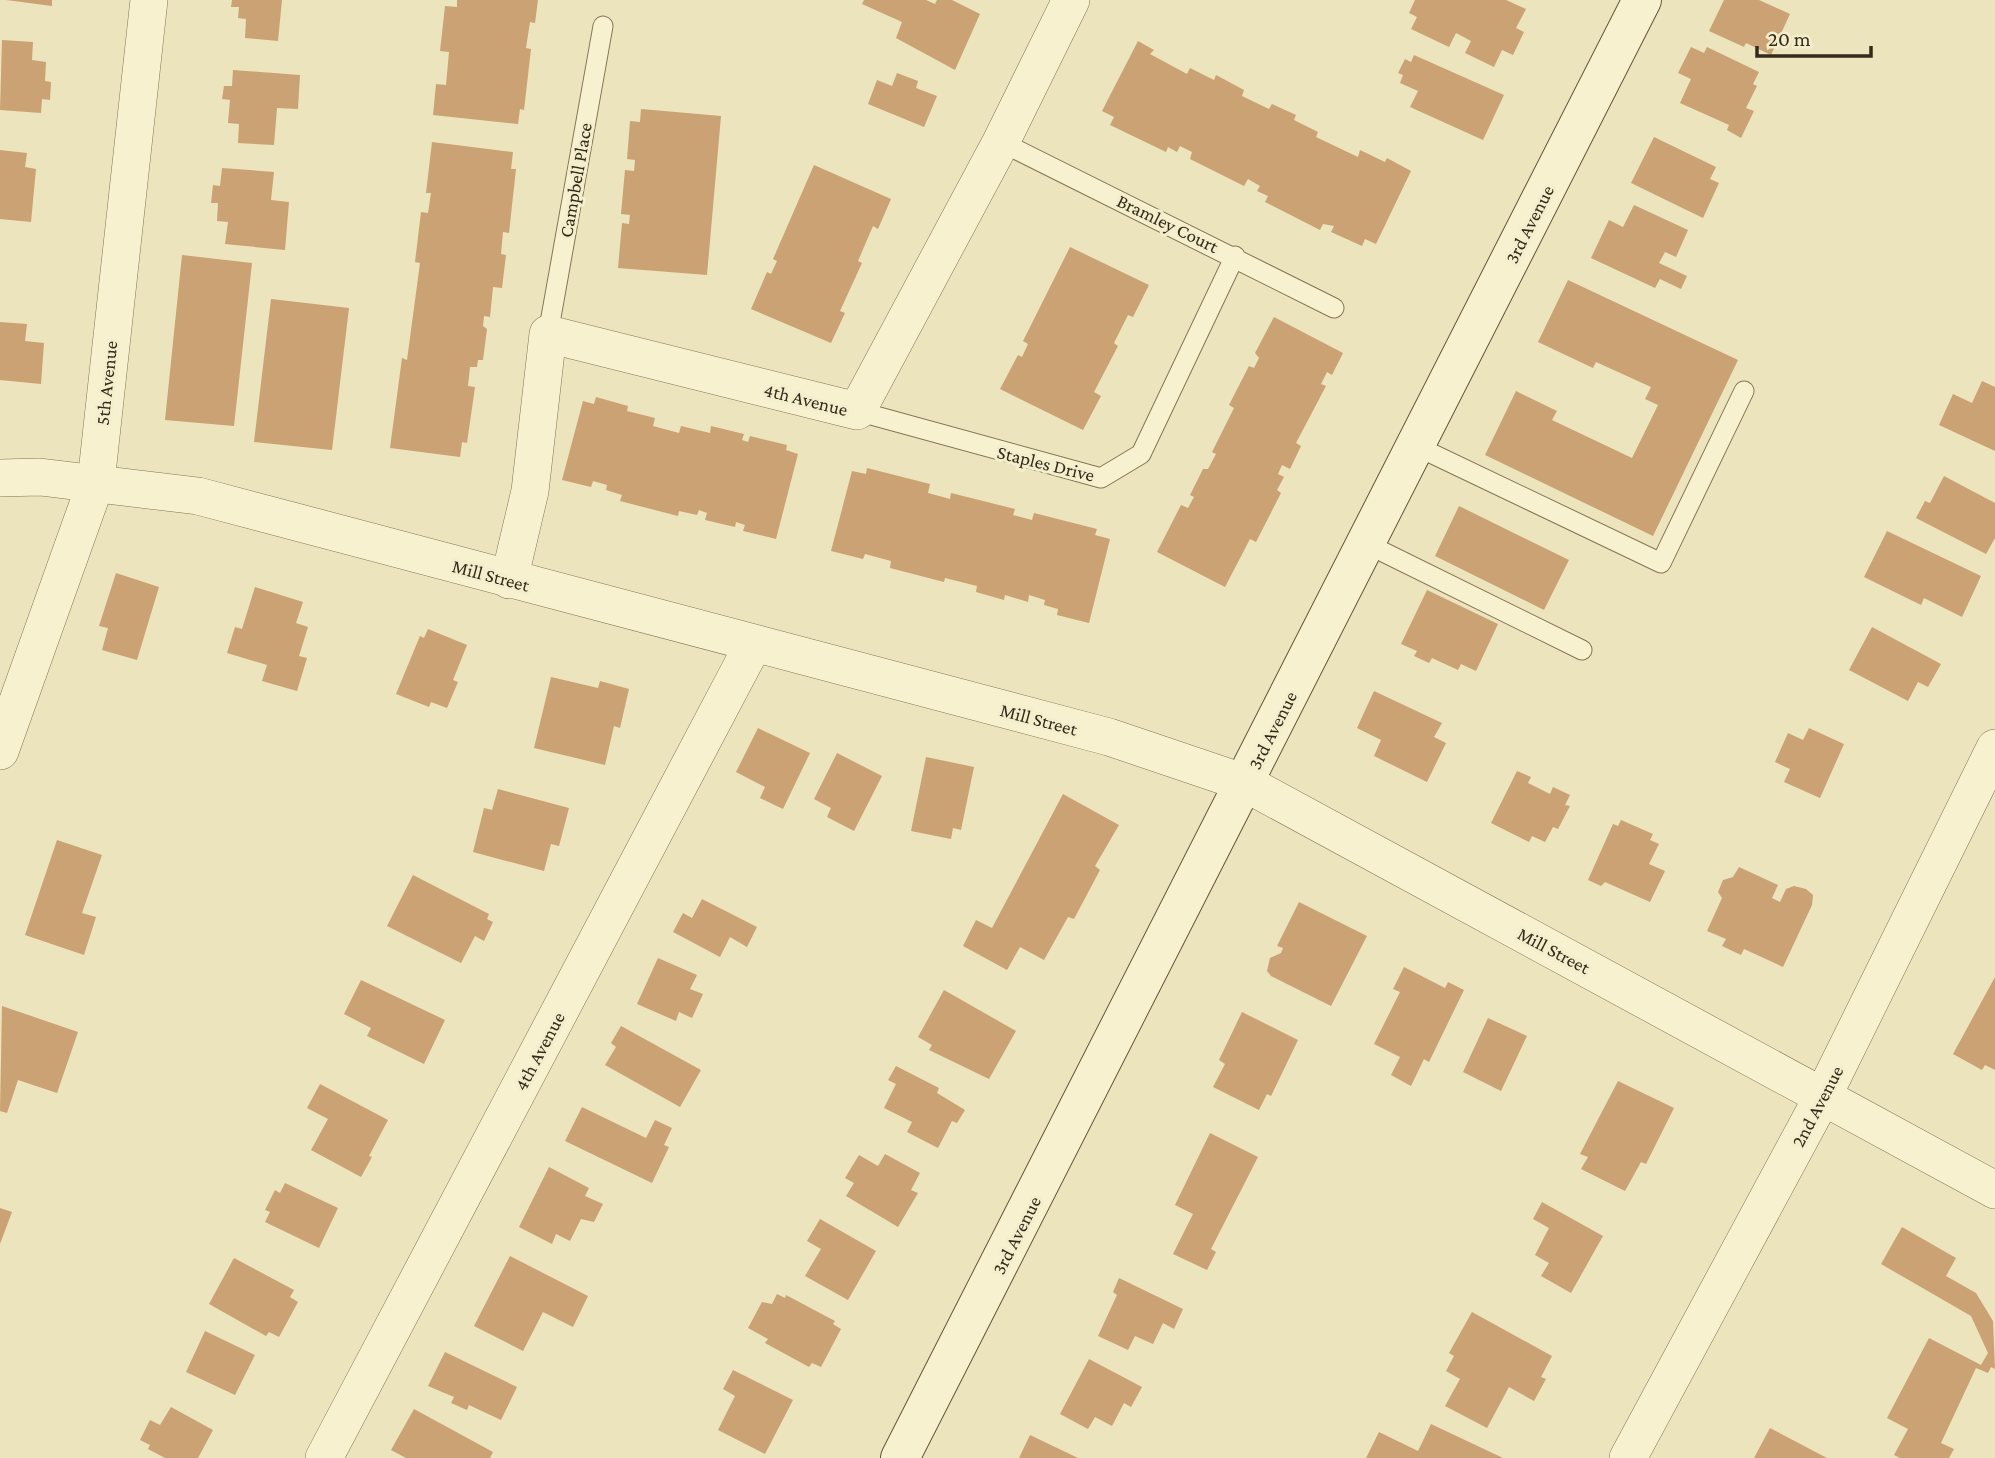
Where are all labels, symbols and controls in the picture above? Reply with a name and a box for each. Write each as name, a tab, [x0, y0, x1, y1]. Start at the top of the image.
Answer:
scale bar	[1757, 14, 1871, 58]
text: 20 m	[1768, 27, 1811, 51]
street label: Campbell Place	[555, 121, 596, 239]
street label: 3rd Avenue	[1501, 182, 1558, 267]
street label: Bramley Court	[1114, 190, 1223, 257]
street label: 5th Avenue	[92, 340, 121, 426]
street label: 4th Avenue	[762, 379, 850, 420]
street label: Staples Drive	[995, 441, 1097, 486]
street label: Mill Street	[450, 555, 532, 596]
street label: 3rd Avenue	[1244, 688, 1301, 773]
street label: Mill Street	[998, 699, 1080, 740]
street label: Mill Street	[1514, 923, 1594, 979]
street label: 4th Avenue	[510, 1008, 569, 1094]
street label: 2nd Avenue	[1787, 1062, 1848, 1150]
street label: 3rd Avenue	[988, 1193, 1045, 1278]

